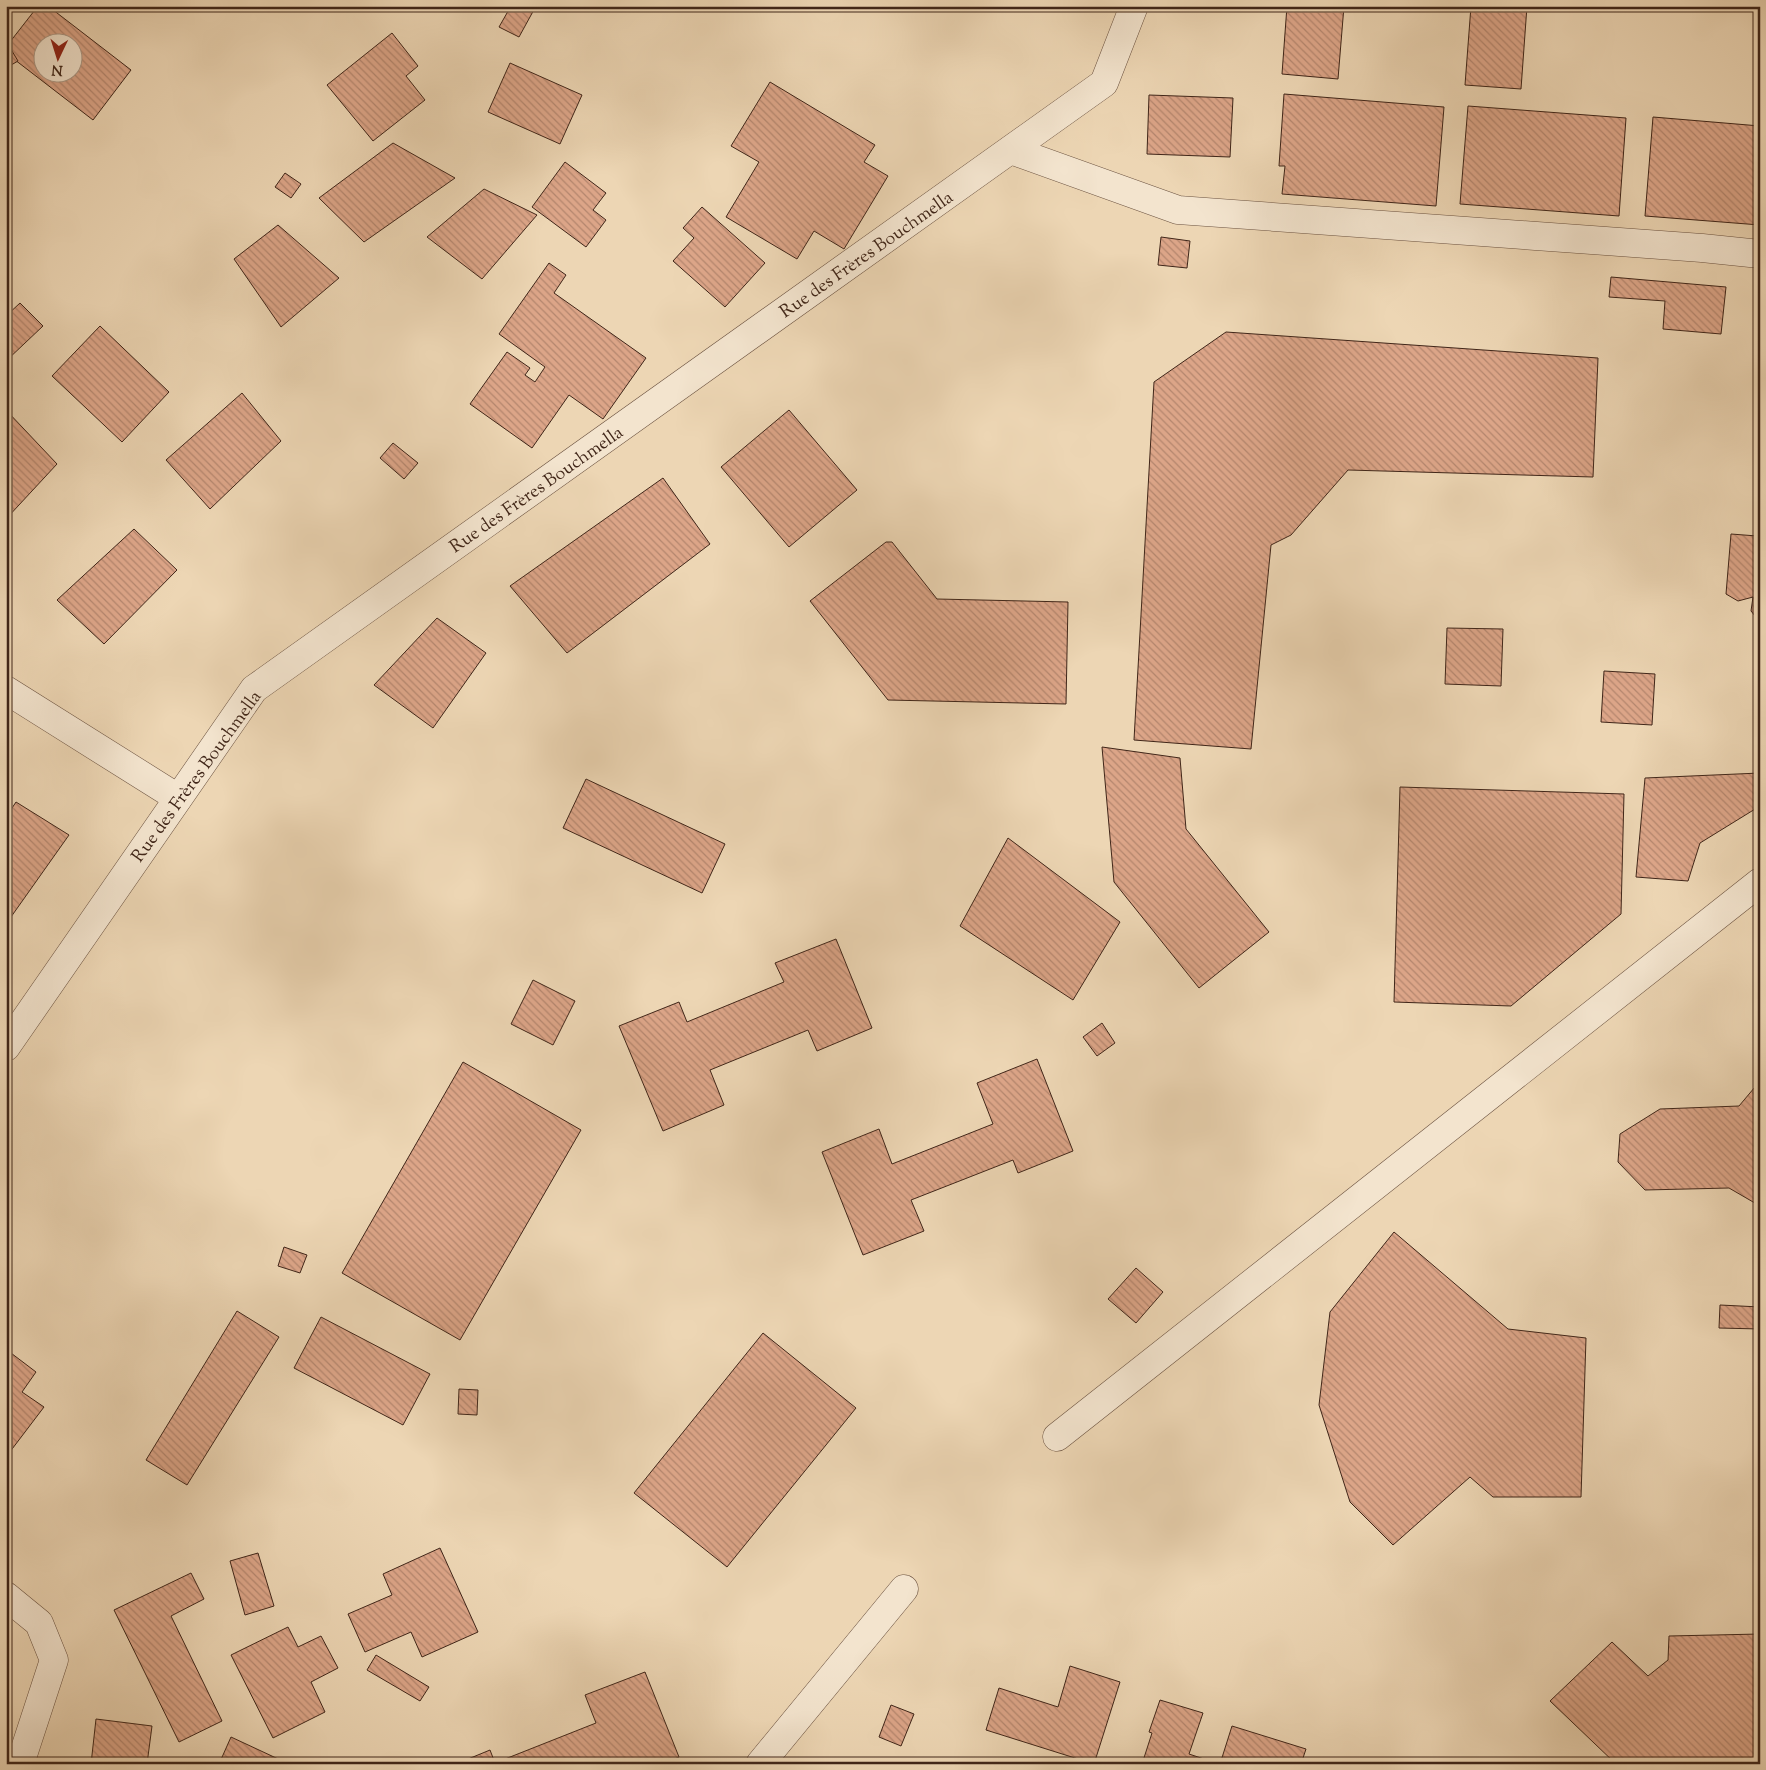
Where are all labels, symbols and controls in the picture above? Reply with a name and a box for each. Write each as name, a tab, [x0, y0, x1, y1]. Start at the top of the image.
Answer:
north arrow	[32, 32, 82, 82]
text: N	[51, 59, 64, 79]
street label: Rue des Frères Bouchmella	[775, 186, 959, 326]
street label: Rue des Frères Bouchmella	[445, 421, 629, 561]
street label: Rue des Frères Bouchmella	[126, 686, 269, 868]

